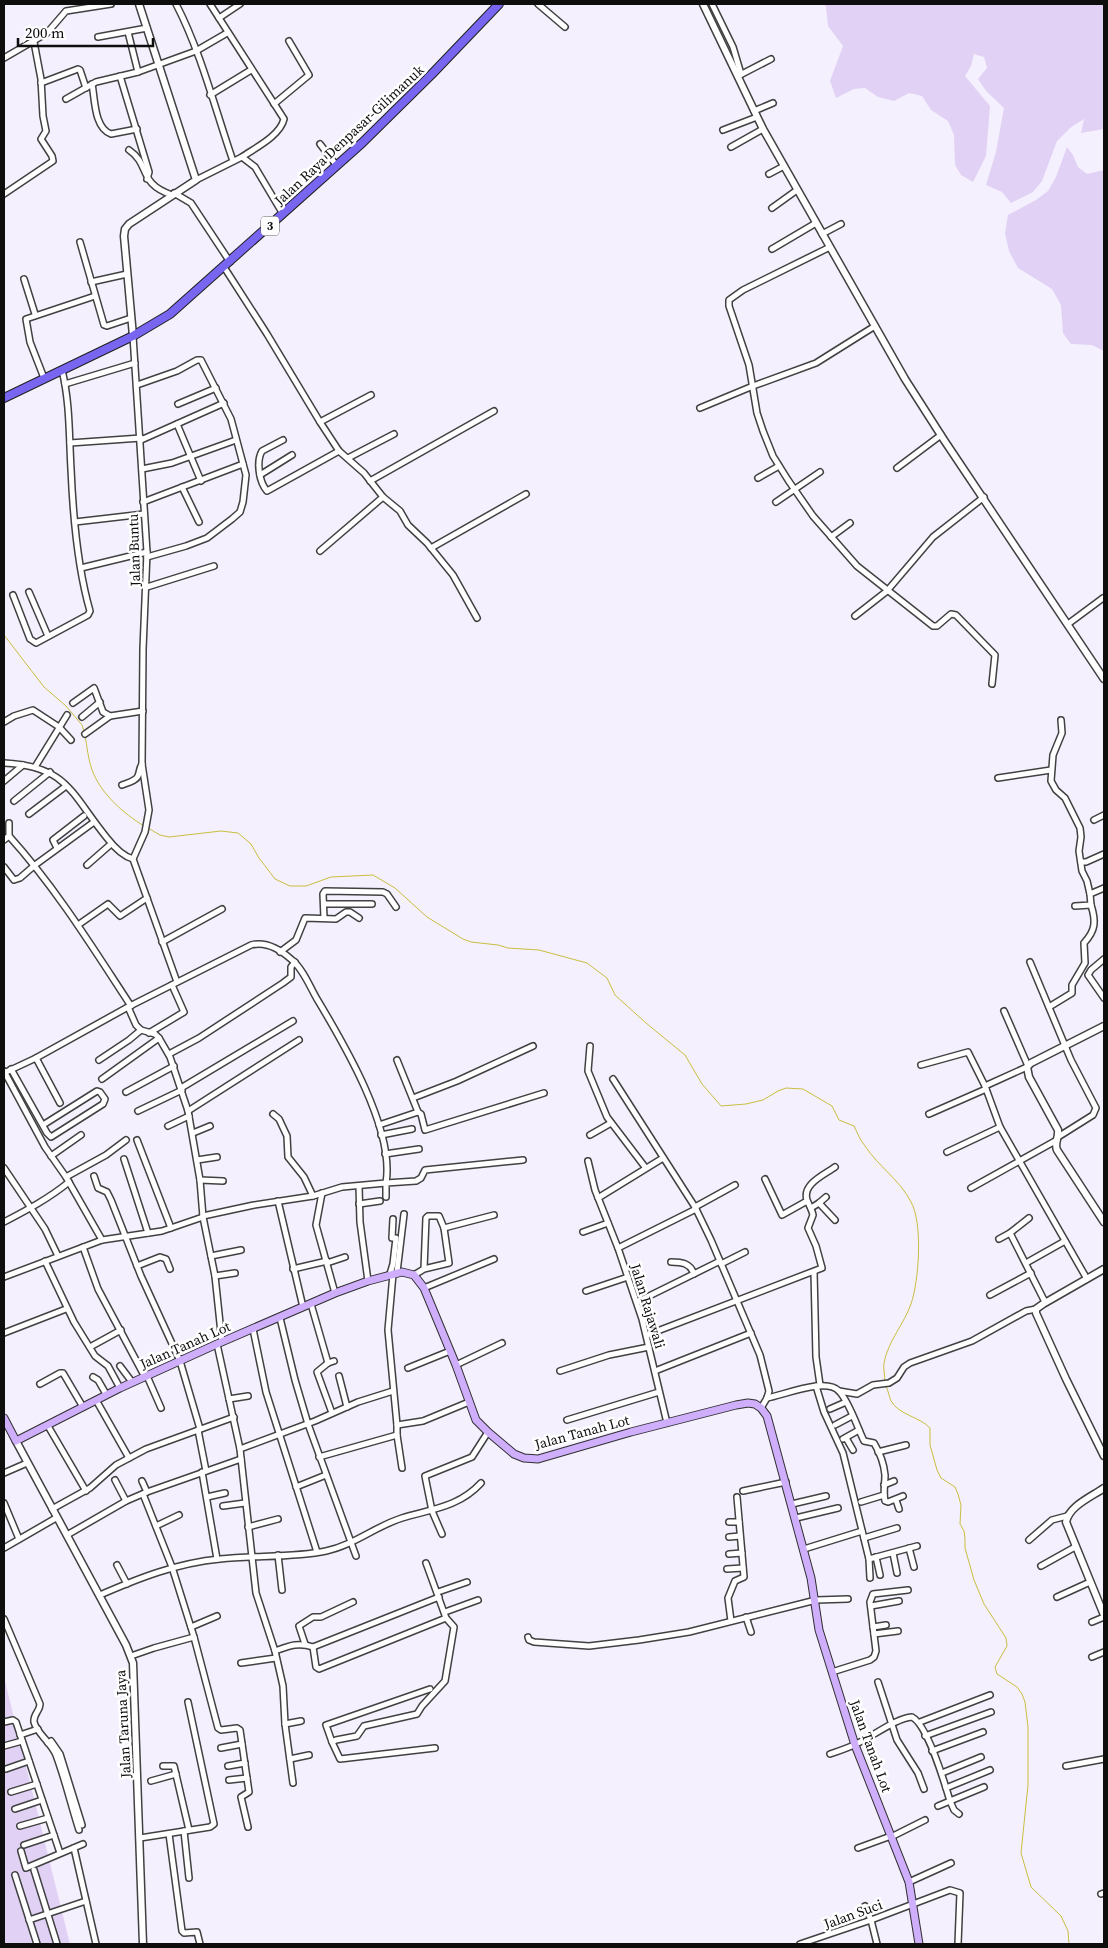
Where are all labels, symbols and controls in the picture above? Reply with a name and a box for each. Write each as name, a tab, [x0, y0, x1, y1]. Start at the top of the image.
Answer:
scale bar	[18, 15, 152, 47]
text: 200 m	[25, 22, 65, 43]
street label: Jalan Raya Denpasar-Gilimanuk	[269, 60, 428, 211]
road number: 3	[261, 217, 279, 236]
street label: Jalan Buntu	[123, 513, 145, 588]
street label: Jalan Rajawali	[625, 1260, 670, 1351]
street label: Jalan Tanah Lot	[136, 1316, 234, 1374]
street label: Jalan Tanah Lot	[531, 1410, 632, 1454]
street label: Jalan Taruna Jaya	[110, 1668, 136, 1780]
street label: Jalan Tanah Lot	[845, 1696, 897, 1796]
street label: Jalan Suci	[820, 1894, 885, 1934]

